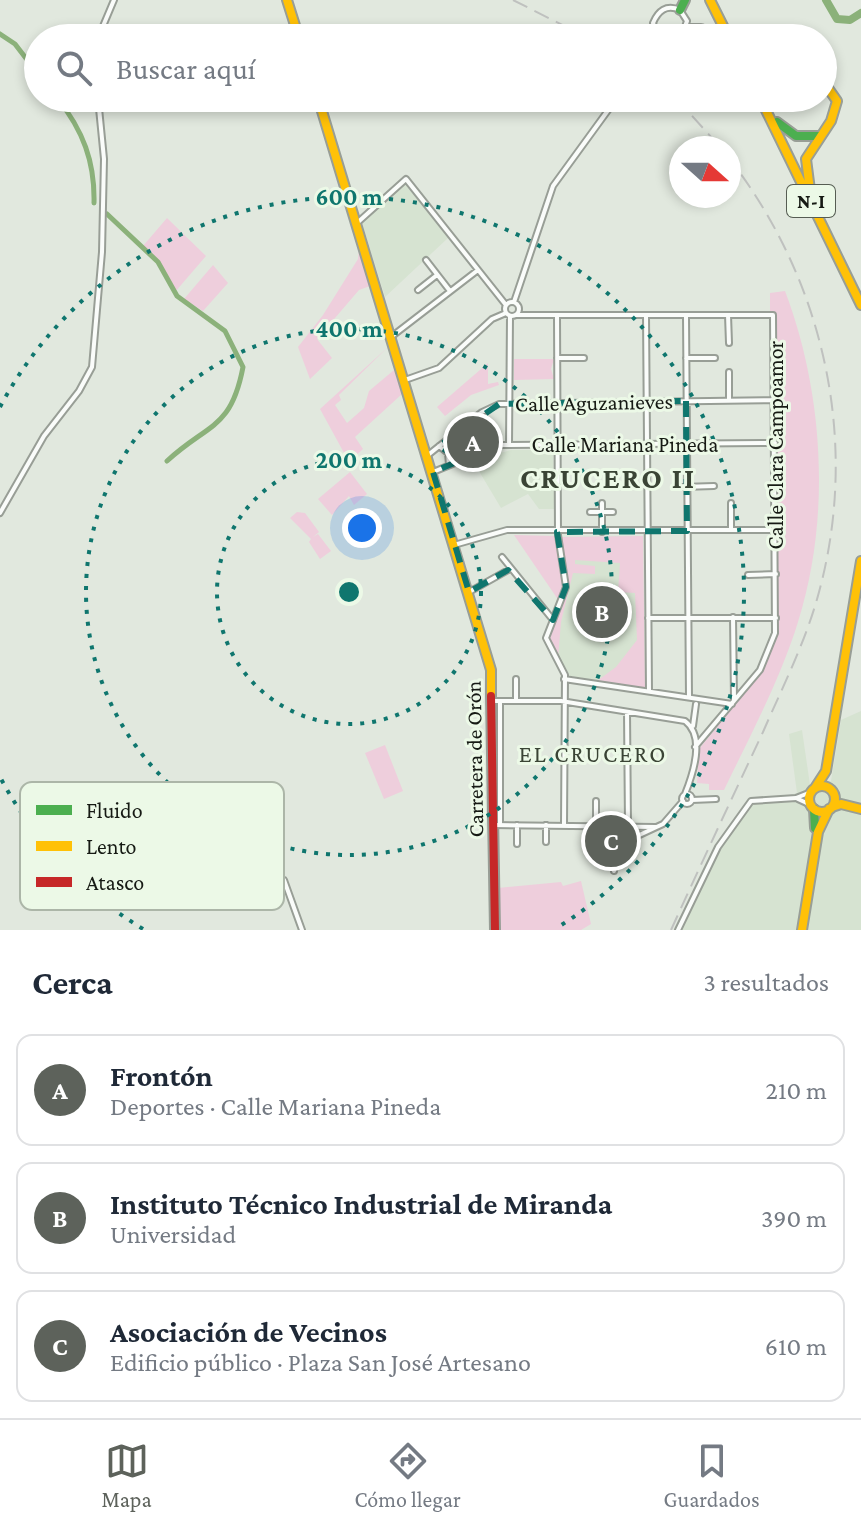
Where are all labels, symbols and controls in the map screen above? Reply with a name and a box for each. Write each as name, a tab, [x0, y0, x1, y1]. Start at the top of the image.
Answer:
search box	[24, 24, 837, 112]
icon: search	[52, 46, 96, 90]
text: Buscar aquí	[116, 52, 256, 85]
north arrow	[669, 136, 741, 208]
text: 600 m	[315, 183, 383, 210]
road number: N-I	[787, 185, 835, 217]
text: 400 m	[315, 315, 383, 342]
street label: Calle Clara Campoamor	[763, 340, 788, 549]
street label: Calle Aguzanieves	[515, 389, 673, 416]
pin: A	[447, 412, 499, 472]
street label: Calle Mariana Pineda	[532, 432, 718, 457]
text: 200 m	[316, 446, 383, 473]
district label: CRUCERO II	[520, 461, 696, 494]
your location	[342, 508, 382, 548]
centre of rings	[335, 578, 363, 606]
pin: B	[576, 582, 628, 642]
street label: Carretera de Orón	[461, 680, 488, 837]
district label: EL CRUCERO	[519, 740, 667, 767]
legend	[20, 782, 284, 910]
text: Fluido	[86, 798, 143, 823]
pin: C	[585, 811, 637, 871]
text: Lento	[86, 834, 137, 859]
text: Atasco	[86, 870, 144, 895]
text: Cerca	[32, 964, 113, 1001]
text: 3 resultados	[704, 968, 829, 997]
text: Frontón	[110, 1059, 213, 1092]
text: A	[52, 1076, 68, 1105]
text: 210 m	[766, 1076, 827, 1105]
text: Deportes · Calle Mariana Pineda	[110, 1092, 441, 1121]
text: Instituto Técnico Industrial de Miranda	[110, 1187, 612, 1220]
text: B	[52, 1204, 68, 1233]
text: 390 m	[761, 1204, 827, 1233]
text: Universidad	[110, 1220, 236, 1249]
text: Asociación de Vecinos	[110, 1315, 387, 1348]
text: C	[52, 1332, 68, 1361]
text: 610 m	[765, 1332, 827, 1361]
text: Edificio público · Plaza San José Artesano	[110, 1348, 531, 1377]
tab: Mapa	[101, 1439, 152, 1512]
tab: Cómo llegar	[354, 1439, 461, 1512]
tab: Guardados	[664, 1439, 760, 1512]

